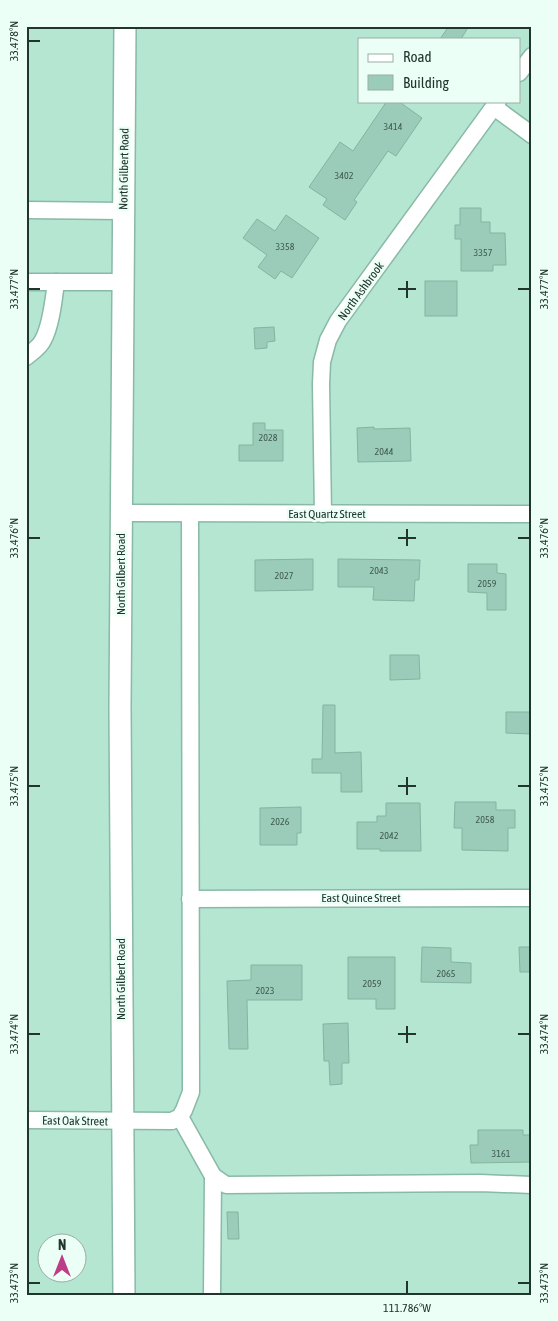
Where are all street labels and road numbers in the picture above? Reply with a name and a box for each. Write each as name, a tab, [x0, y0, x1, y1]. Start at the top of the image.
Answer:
street label: North Gilbert Road	[116, 128, 132, 210]
street label: North Ashbrook	[335, 258, 387, 323]
street label: East Quartz Street	[288, 507, 366, 521]
street label: North Gilbert Road	[114, 533, 128, 615]
street label: East Quince Street	[321, 891, 401, 905]
street label: North Gilbert Road	[114, 938, 128, 1020]
street label: East Oak Street	[42, 1113, 109, 1129]

